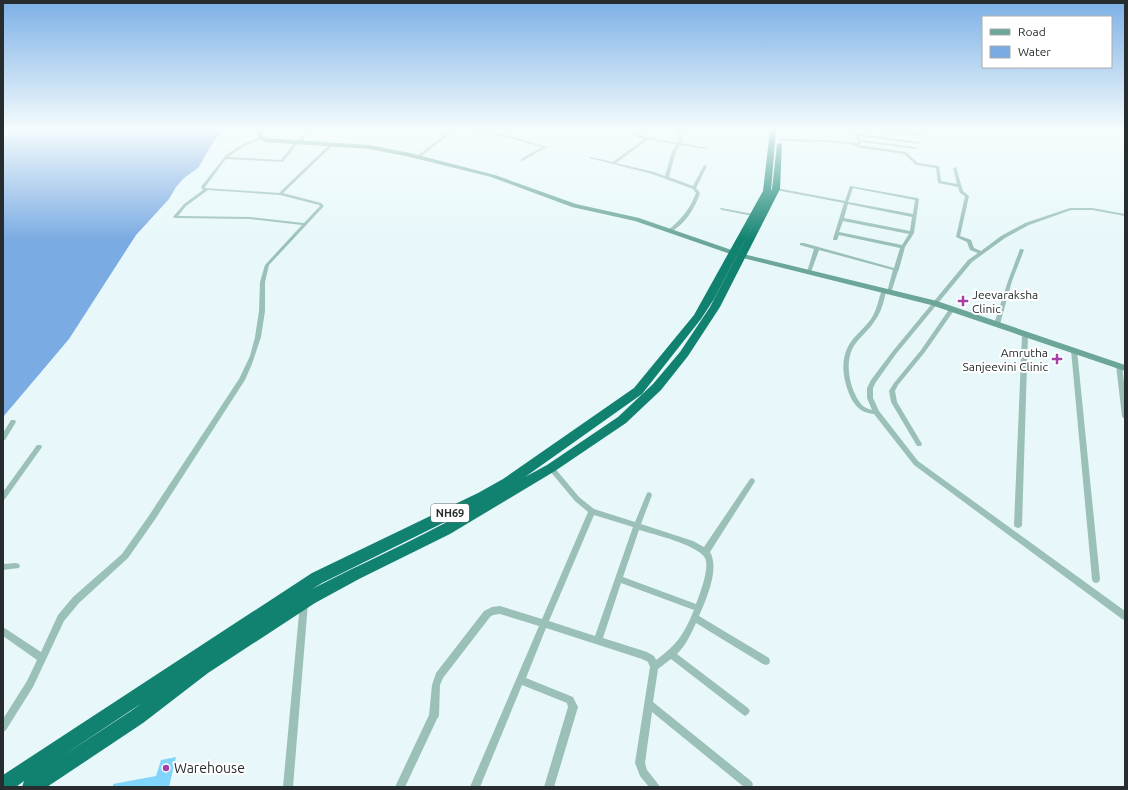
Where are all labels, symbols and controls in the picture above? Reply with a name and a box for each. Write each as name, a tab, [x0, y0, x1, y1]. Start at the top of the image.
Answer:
legend	[982, 16, 1112, 68]
text: Road	[1018, 25, 1046, 38]
text: Water	[1018, 45, 1051, 58]
place label: Jeevaraksha Clinic	[972, 288, 1038, 315]
marker: Jeevaraksha Clinic	[957, 295, 969, 307]
place label: Amrutha Sanjeevini Clinic	[962, 346, 1048, 373]
marker: Amrutha Sanjeevini Clinic	[1051, 353, 1063, 365]
road number: NH69	[431, 504, 469, 522]
place label: Warehouse	[174, 760, 245, 776]
marker: Warehouse	[161, 763, 171, 773]

